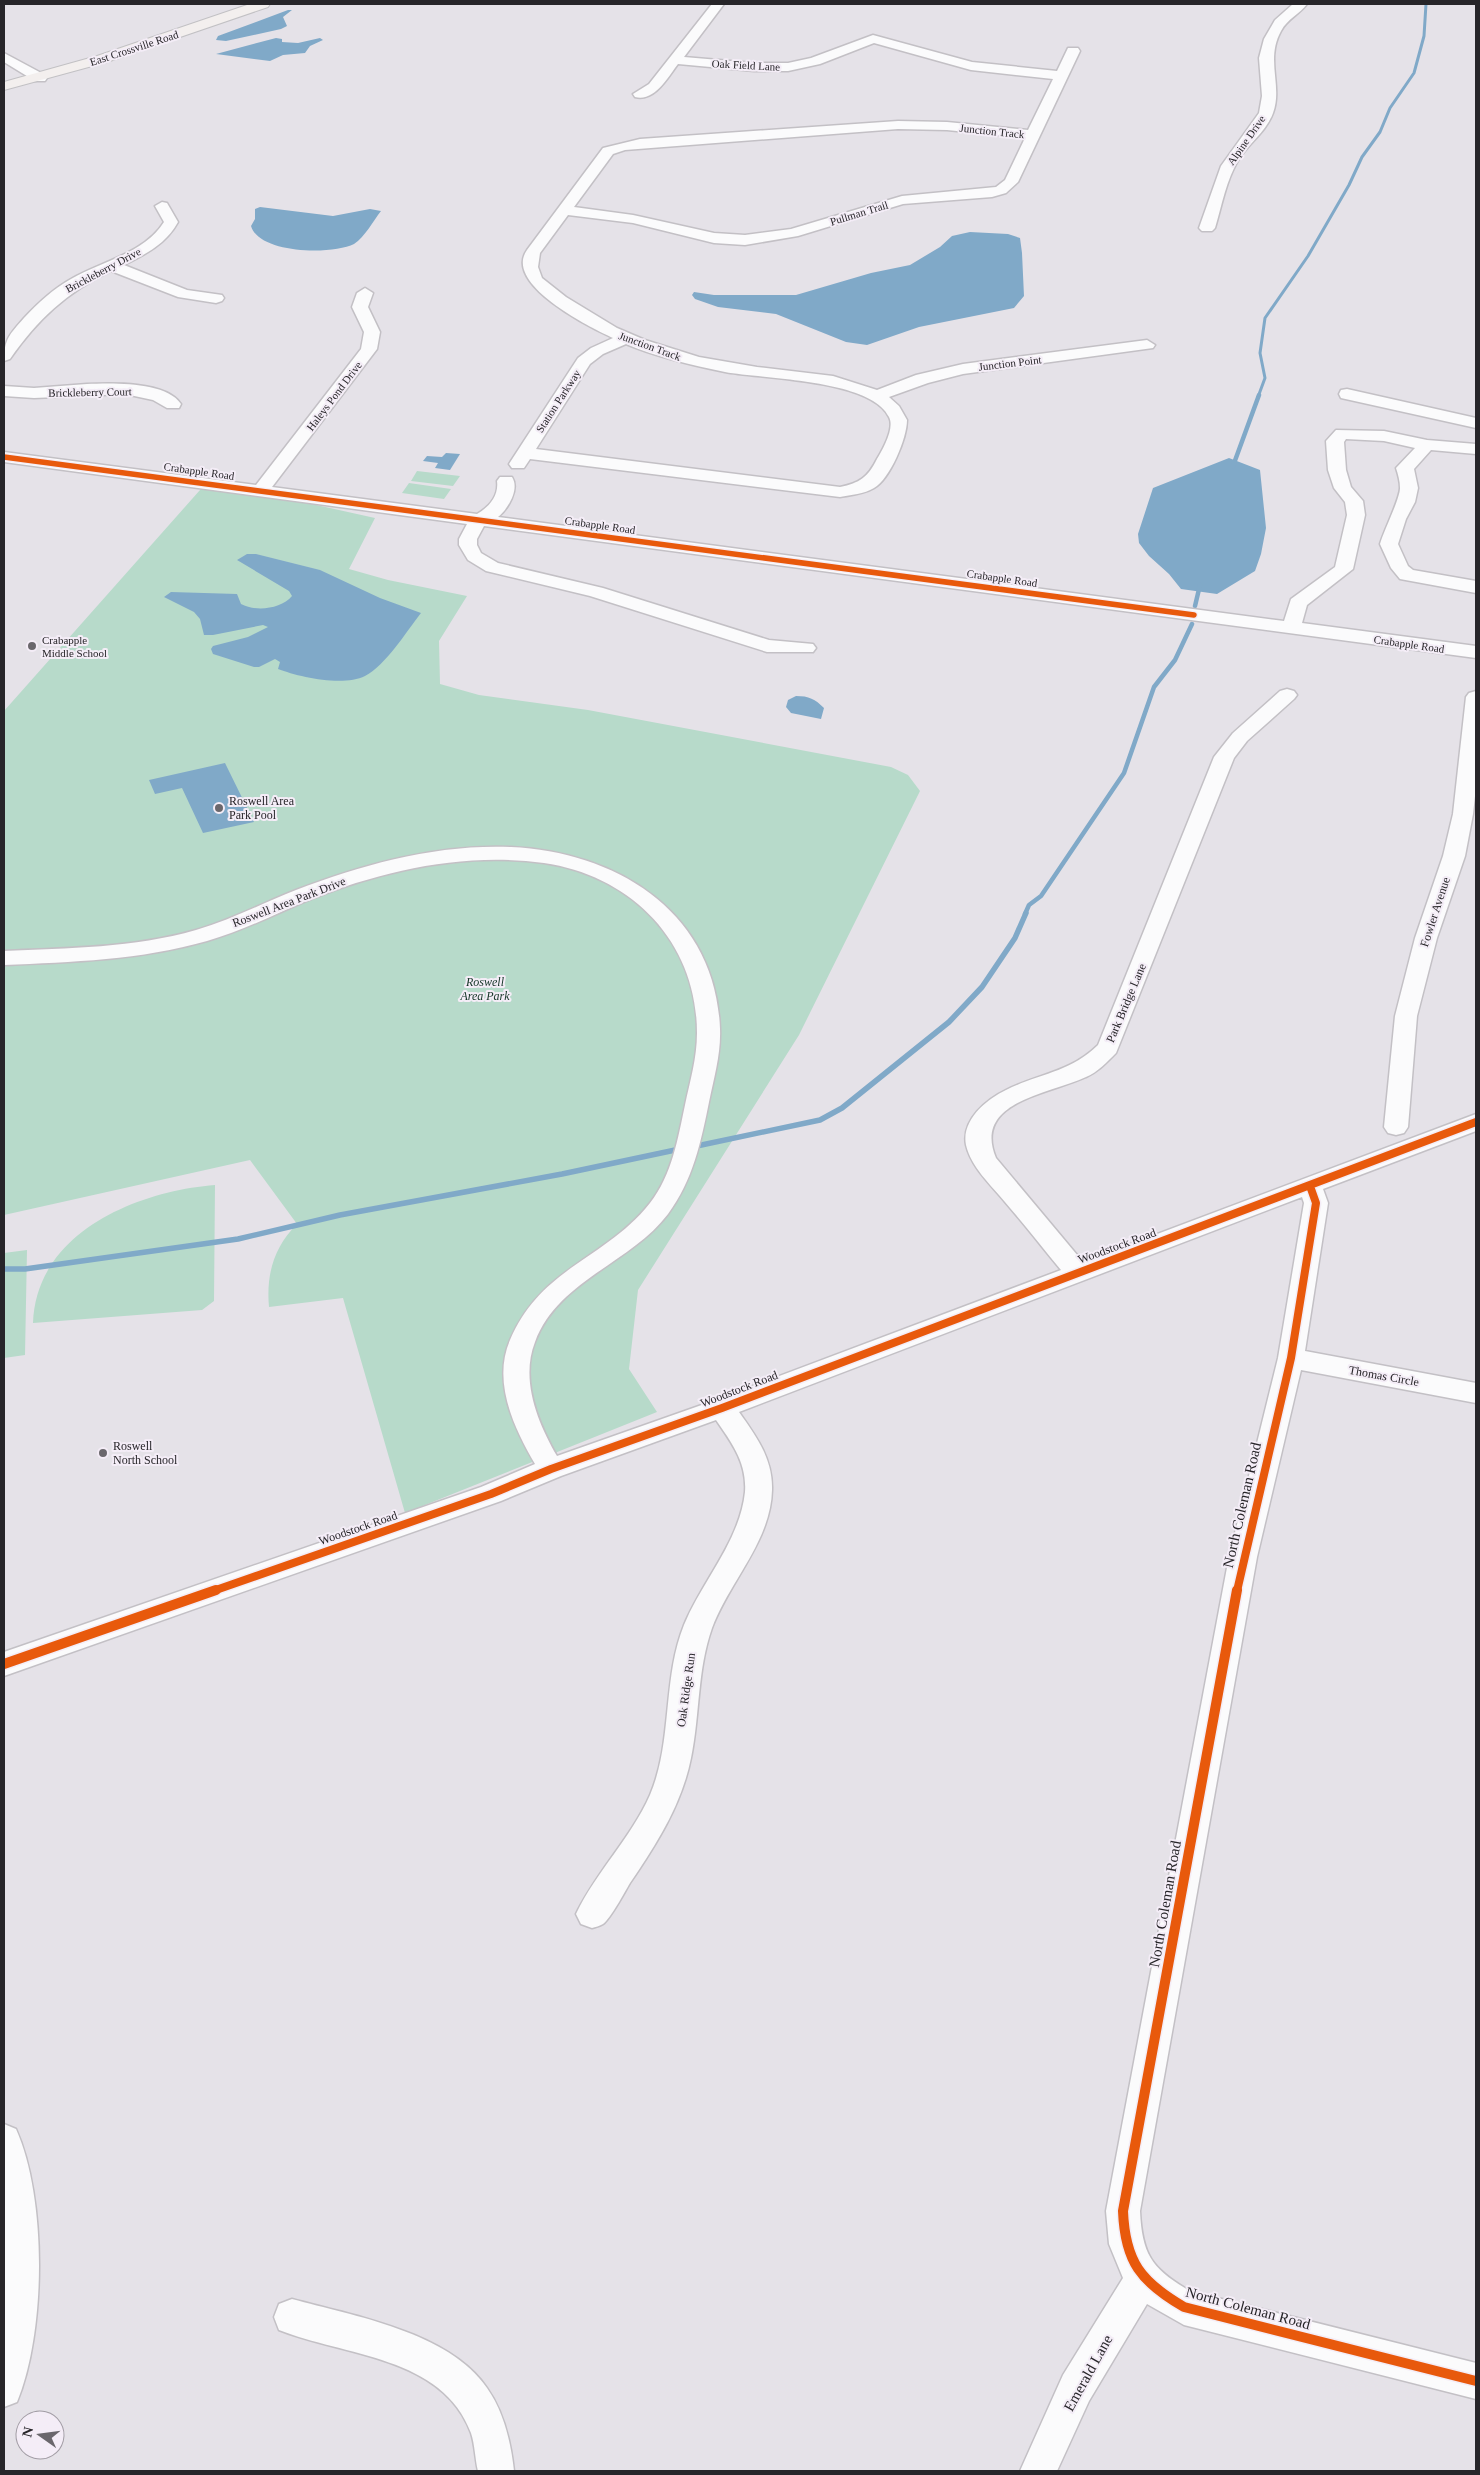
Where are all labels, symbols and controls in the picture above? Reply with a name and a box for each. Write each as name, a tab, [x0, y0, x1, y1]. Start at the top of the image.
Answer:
street label: East Crossville Road	[88, 28, 180, 68]
street label: Oak Field Lane	[712, 57, 781, 73]
street label: Alpine Drive	[1225, 113, 1268, 167]
street label: Junction Track	[959, 122, 1025, 140]
street label: Pullman Trail	[828, 198, 890, 228]
street label: Brickleberry Drive	[63, 245, 143, 295]
street label: Junction Track	[617, 329, 683, 363]
street label: Junction Point	[978, 353, 1042, 373]
street label: Haleys Pond Drive	[304, 359, 364, 433]
street label: Station Parkway	[533, 367, 583, 435]
street label: Brickleberry Court	[48, 385, 132, 399]
street label: Crabapple Road	[163, 460, 236, 482]
street label: Crabapple Road	[564, 514, 637, 536]
street label: Crabapple Road	[966, 567, 1039, 589]
street label: Crabapple Road	[1373, 633, 1446, 655]
place label: Crabapple Middle School	[42, 634, 107, 659]
marker: Crabapple Middle School	[26, 640, 38, 652]
place label: Roswell Area Park Pool	[229, 794, 295, 822]
marker: Roswell Area Park Pool	[213, 802, 225, 814]
street label: Roswell Area Park Drive	[230, 874, 348, 930]
street label: Fowler Avenue	[1417, 875, 1453, 949]
street label: Park Bridge Lane	[1103, 961, 1149, 1045]
park label: Roswell Area Park	[459, 975, 510, 1003]
street label: Woodstock Road	[1076, 1225, 1158, 1267]
street label: Thomas Circle	[1348, 1363, 1420, 1389]
street label: Woodstock Road	[698, 1368, 780, 1410]
place label: Roswell North School	[113, 1439, 178, 1467]
street label: North Coleman Road	[1220, 1440, 1264, 1569]
marker: Roswell North School	[97, 1447, 109, 1459]
street label: Woodstock Road	[317, 1508, 399, 1548]
street label: Oak Ridge Run	[674, 1652, 698, 1728]
street label: North Coleman Road	[1146, 1839, 1184, 1969]
street label: North Coleman Road	[1184, 2284, 1313, 2332]
street label: Emerald Lane	[1061, 2332, 1116, 2414]
north arrow	[15, 2410, 65, 2460]
text: N	[19, 2425, 36, 2439]

